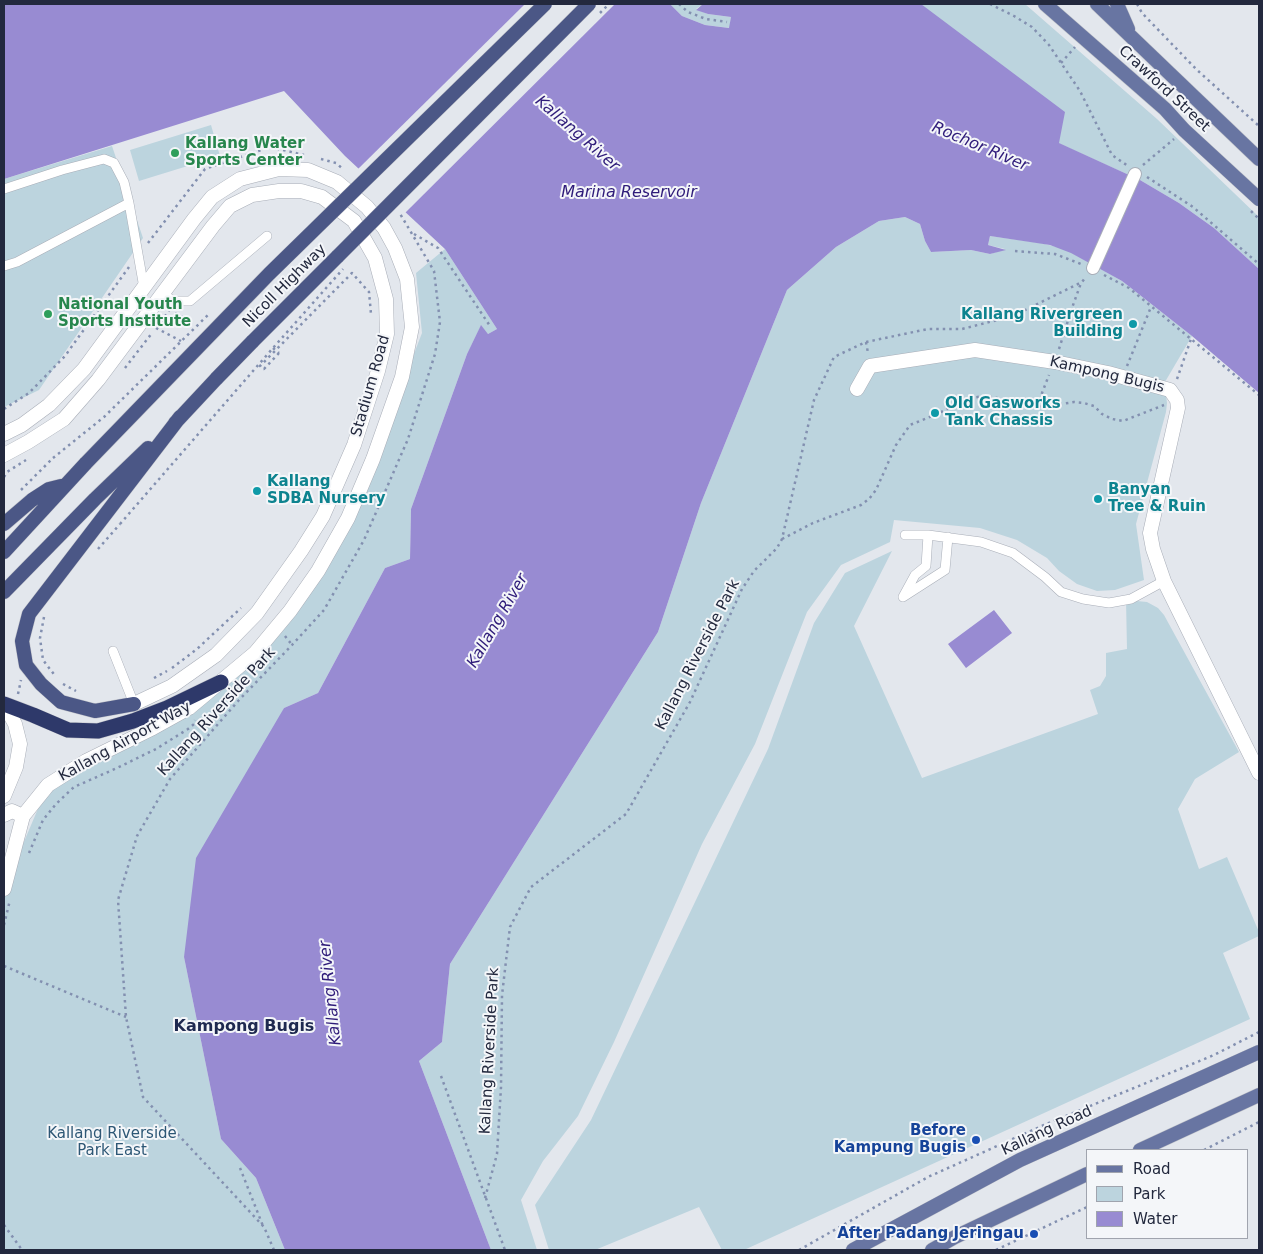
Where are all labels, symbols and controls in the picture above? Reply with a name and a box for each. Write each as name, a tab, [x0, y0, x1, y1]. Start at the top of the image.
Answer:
street label: Crawford Street	[1115, 42, 1213, 136]
water label: Kallang River	[531, 92, 623, 176]
water label: Rochor River	[929, 118, 1031, 176]
place label: Kallang Water Sports Center	[185, 135, 305, 170]
marker: Kallang Water Sports Center	[169, 147, 181, 159]
water label: Marina Reservoir	[561, 183, 697, 203]
street label: Nicoll Highway	[239, 240, 331, 332]
place label: National Youth Sports Institute	[58, 296, 191, 331]
place label: Kallang Rivergreen Building	[961, 306, 1123, 341]
marker: National Youth Sports Institute	[42, 308, 54, 320]
marker: Kallang Rivergreen Building	[1127, 318, 1139, 330]
street label: Stadium Road	[348, 333, 394, 439]
street label: Kampong Bugis	[1048, 353, 1166, 397]
place label: Old Gasworks Tank Chassis	[945, 395, 1061, 430]
marker: Old Gasworks Tank Chassis	[929, 407, 941, 419]
place label: Kallang SDBA Nursery	[267, 473, 385, 508]
place label: Banyan Tree & Ruin	[1108, 481, 1206, 516]
marker: Kallang SDBA Nursery	[251, 485, 263, 497]
marker: Banyan Tree & Ruin	[1092, 493, 1104, 505]
water label: Kallang River	[463, 571, 533, 671]
street label: Kallang Riverside Park	[652, 577, 744, 733]
street label: Kallang Riverside Park	[154, 644, 280, 780]
street label: Kallang Airport Way	[56, 698, 194, 786]
water label: Kallang River	[316, 940, 346, 1046]
street label: Kallang Riverside Park	[477, 967, 503, 1135]
district label: Kampong Bugis	[174, 1017, 314, 1037]
street label: Kallang Road	[999, 1102, 1095, 1160]
place label: Before Kampung Bugis	[834, 1122, 966, 1157]
park label: Kallang Riverside Park East	[47, 1125, 177, 1160]
marker: Before Kampung Bugis	[970, 1134, 982, 1146]
legend	[1086, 1149, 1248, 1239]
text: Road	[1133, 1160, 1171, 1178]
text: Park	[1133, 1185, 1165, 1203]
text: Water	[1133, 1210, 1177, 1228]
place label: After Padang Jeringau	[837, 1225, 1024, 1243]
marker: After Padang Jeringau	[1028, 1228, 1040, 1240]

